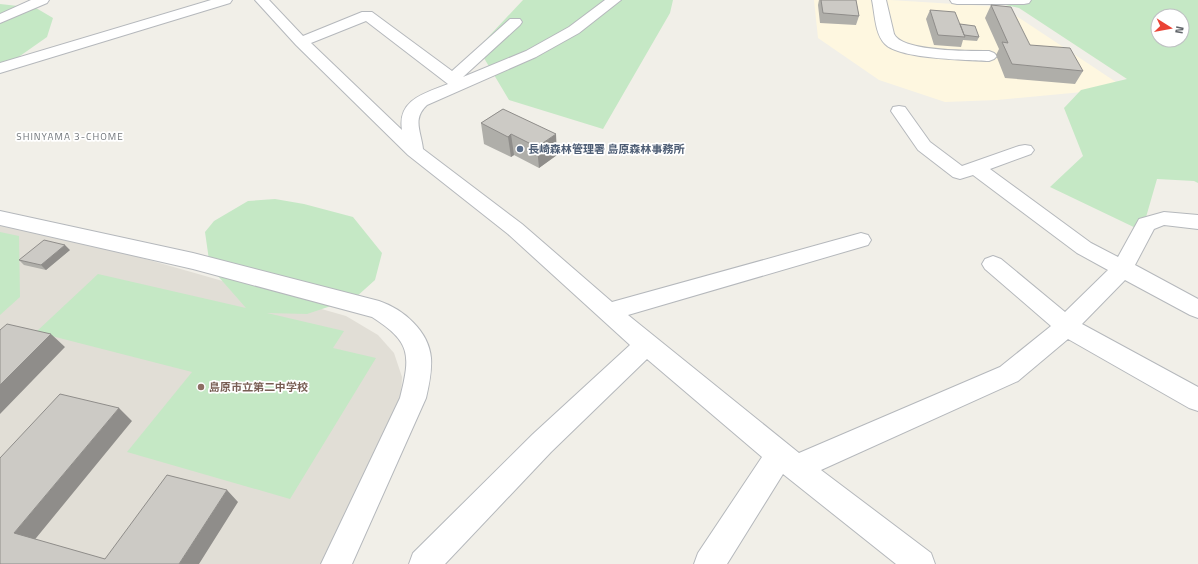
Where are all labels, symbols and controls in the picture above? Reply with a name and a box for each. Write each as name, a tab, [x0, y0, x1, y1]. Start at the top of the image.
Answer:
north arrow	[1150, 8, 1190, 48]
text: N	[1171, 25, 1188, 35]
district label: SHINYAMA 3-CHOME	[16, 129, 124, 144]
place label: 長崎森林管理署 島原森林事務所	[528, 141, 684, 157]
marker: 長崎森林管理署 島原森林事務所	[515, 144, 525, 154]
place label: 島原市立第二中学校	[209, 379, 308, 395]
marker: 島原市立第二中学校	[196, 382, 206, 392]

